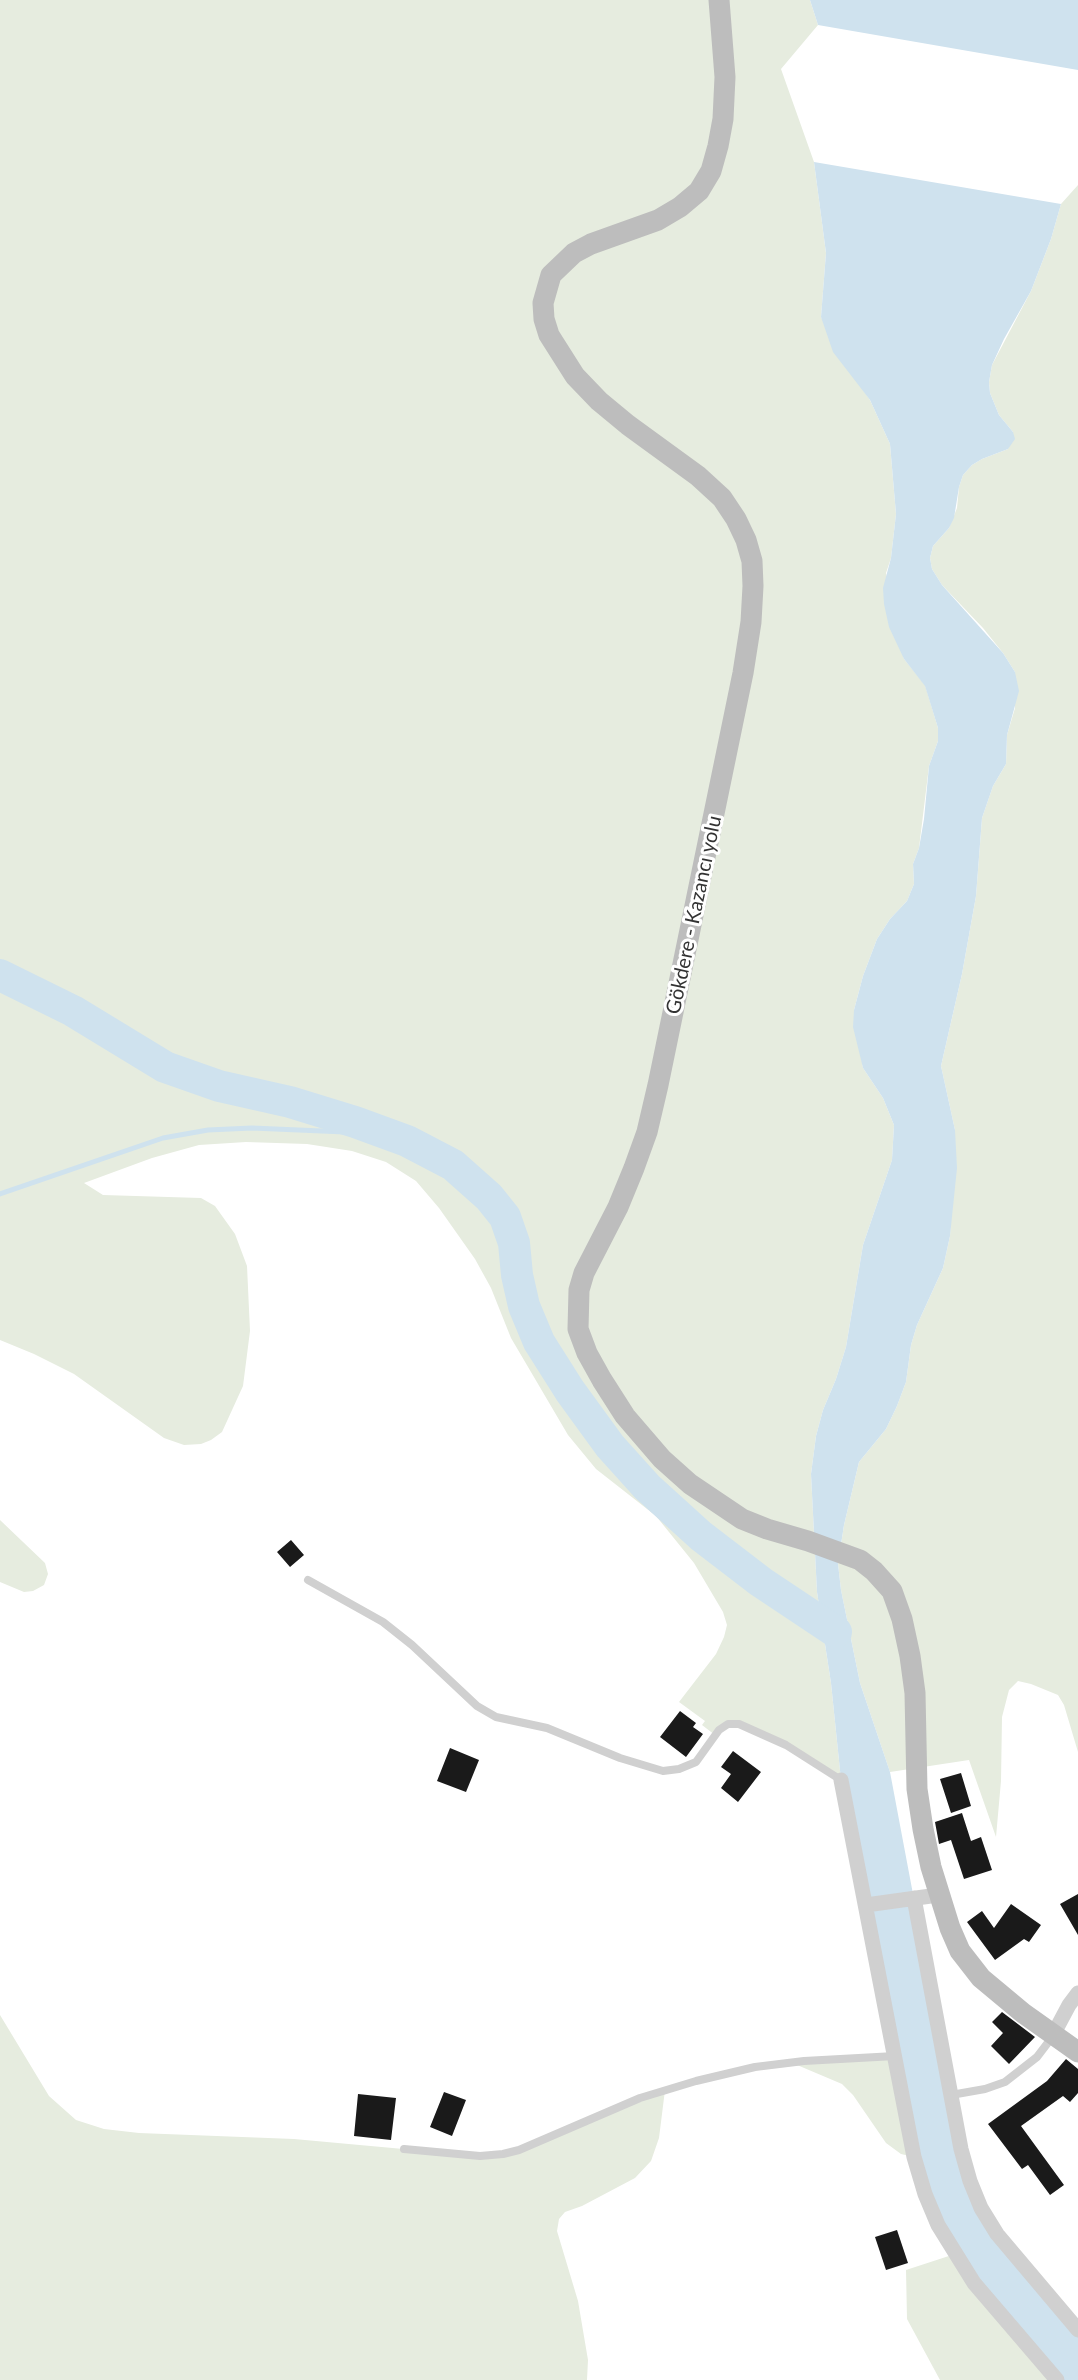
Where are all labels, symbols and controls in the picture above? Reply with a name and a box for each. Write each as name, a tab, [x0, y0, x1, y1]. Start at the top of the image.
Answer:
street label: Gökdere - Kazancı yolu	[661, 814, 727, 1016]

